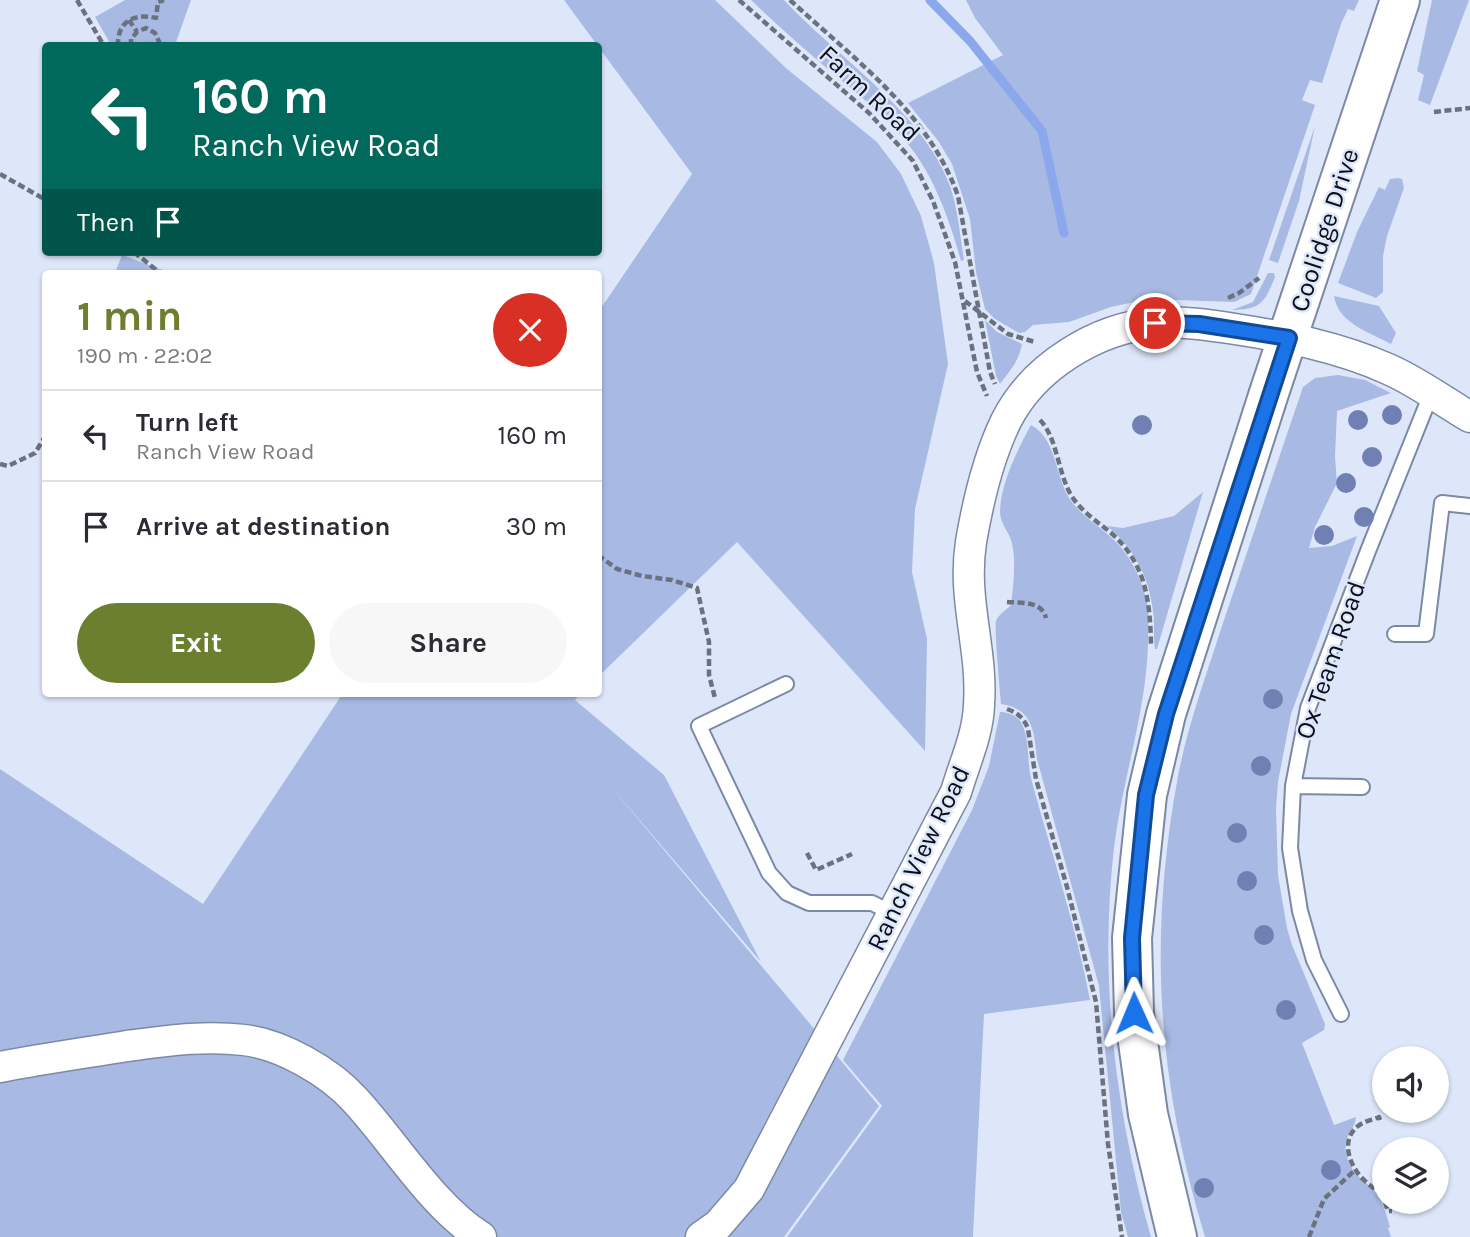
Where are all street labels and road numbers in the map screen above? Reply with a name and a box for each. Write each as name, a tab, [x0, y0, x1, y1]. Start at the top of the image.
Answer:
street label: Farm Road	[813, 39, 927, 148]
street label: Coolidge Drive	[1284, 145, 1365, 316]
street label: Ox Team Road	[1289, 577, 1372, 743]
street label: Ranch View Road	[860, 761, 977, 956]

